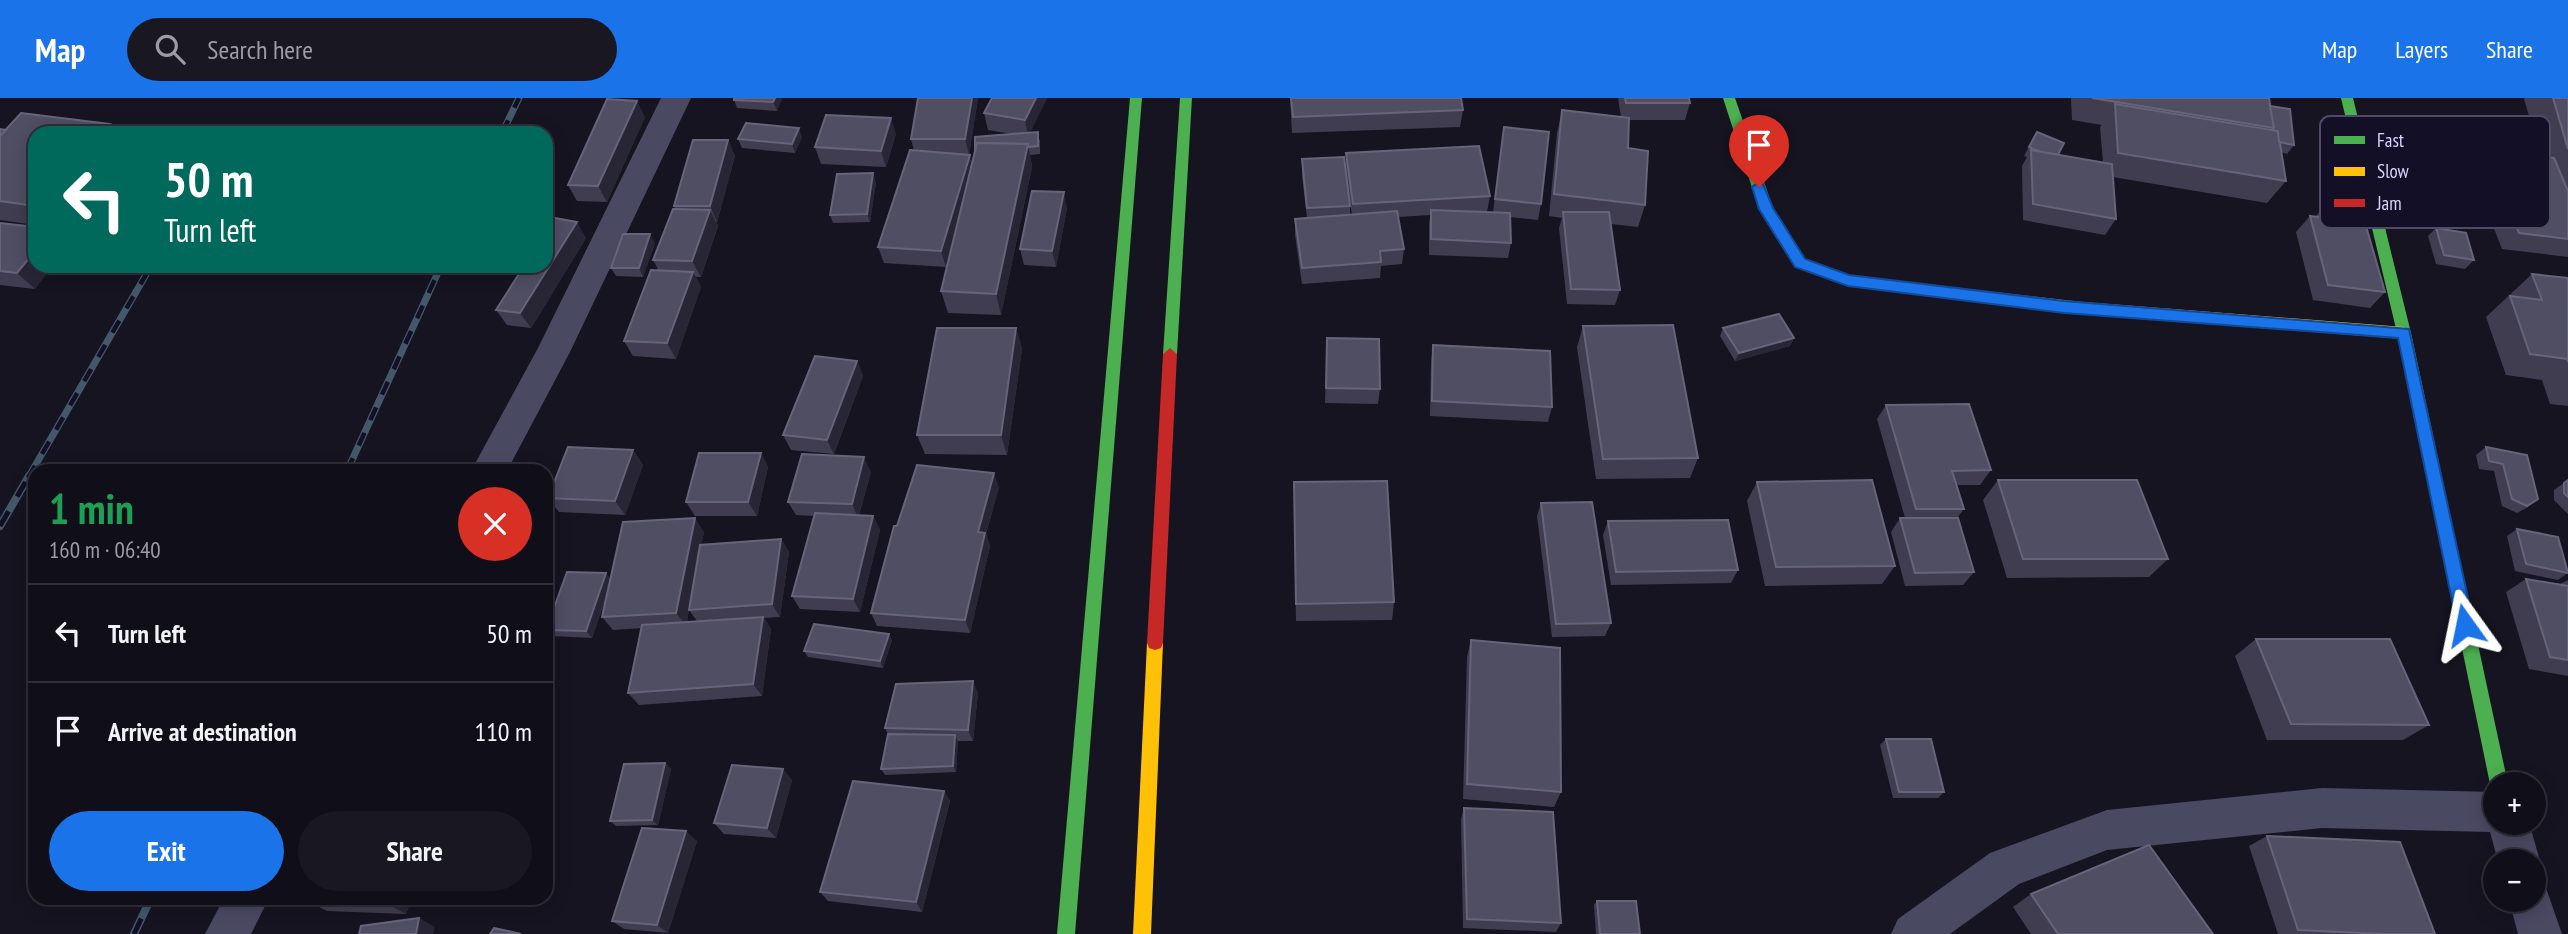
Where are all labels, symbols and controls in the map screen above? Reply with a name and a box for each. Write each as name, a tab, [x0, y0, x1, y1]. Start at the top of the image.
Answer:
search box	[127, 18, 617, 81]
text: Map	[35, 28, 85, 71]
icon: search	[151, 30, 189, 68]
text: Search here	[207, 33, 313, 66]
text: Map	[2322, 34, 2357, 65]
text: Layers	[2395, 34, 2448, 65]
text: Share	[2486, 34, 2533, 65]
pin	[1729, 115, 1789, 187]
legend	[2320, 116, 2550, 228]
icon: arrive	[1740, 126, 1778, 164]
text: Fast	[2377, 128, 2405, 152]
text: 50 m	[164, 147, 253, 211]
icon: left	[49, 154, 140, 245]
text: Slow	[2377, 159, 2410, 183]
text: Jam	[2376, 191, 2402, 215]
text: Turn left	[164, 209, 256, 251]
text: 1 min	[49, 481, 134, 536]
button: close	[458, 487, 532, 561]
text: 160 m · 06:40	[49, 535, 161, 564]
position arrow	[2428, 588, 2502, 662]
icon: left	[49, 614, 87, 652]
text: Turn left	[108, 617, 186, 650]
text: 50 m	[486, 617, 532, 650]
icon: arrive	[49, 712, 87, 750]
text: Arrive at destination	[108, 715, 297, 748]
text: 110 m	[474, 715, 532, 748]
map controls	[2483, 772, 2546, 912]
button: +	[2483, 772, 2546, 835]
button: Exit	[49, 811, 284, 891]
button: Share	[298, 811, 532, 891]
button: −	[2483, 849, 2546, 912]

